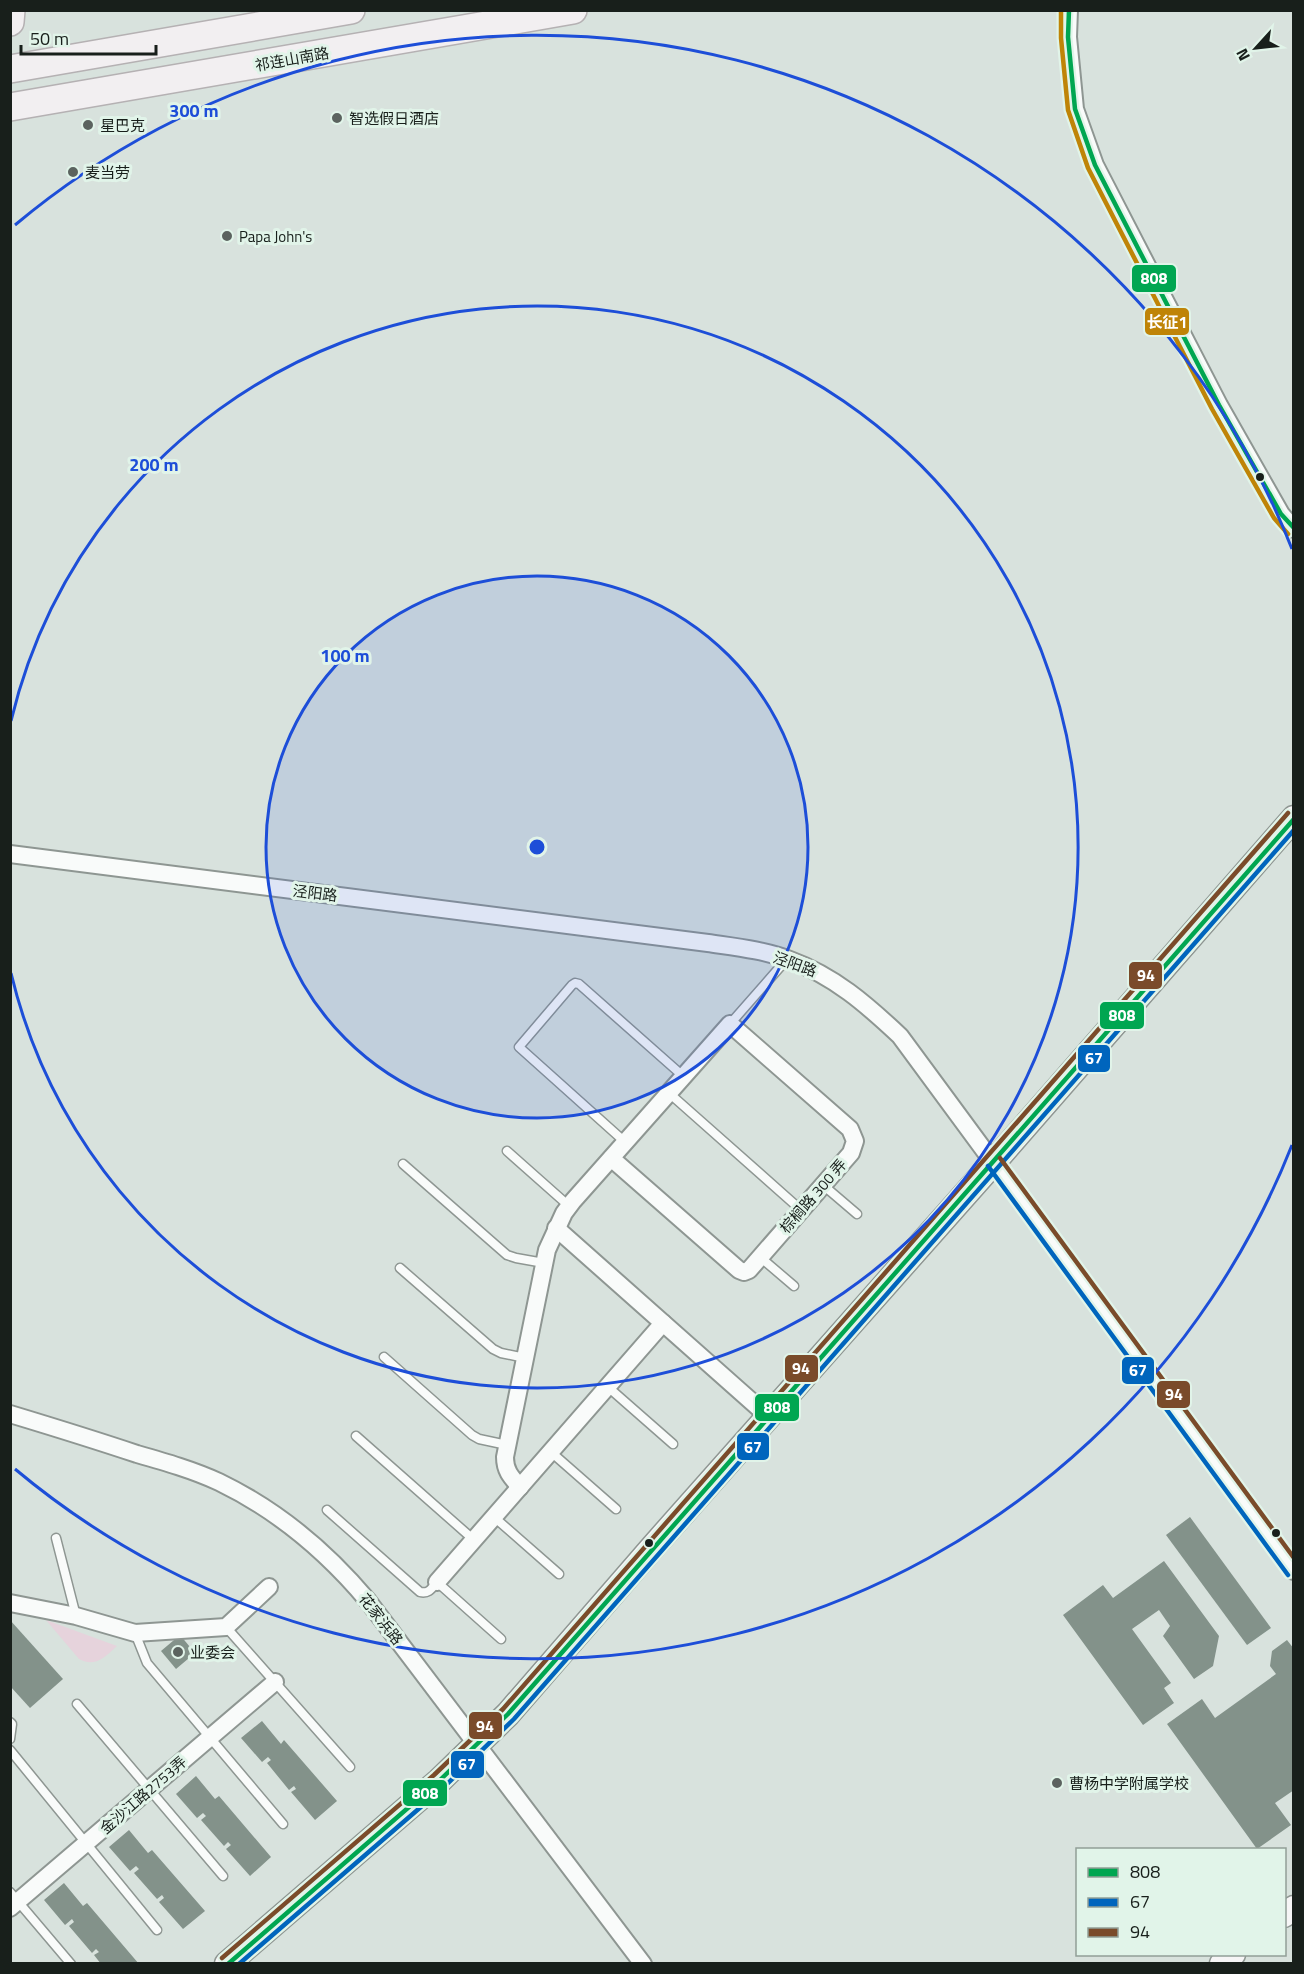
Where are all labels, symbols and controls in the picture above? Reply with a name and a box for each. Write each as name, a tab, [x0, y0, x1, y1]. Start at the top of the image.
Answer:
scale bar	[21, 18, 156, 56]
north arrow	[1226, 18, 1286, 78]
text: 50 m	[30, 25, 69, 52]
street label: 祁连山南路	[253, 41, 331, 77]
text: N	[1229, 44, 1256, 65]
text: 300 m	[169, 97, 219, 124]
place label: 智选假日酒店	[349, 107, 439, 130]
marker: 智选假日酒店	[330, 111, 344, 125]
place label: 星巴克	[100, 114, 145, 137]
marker: 星巴克	[81, 118, 95, 132]
place label: 麦当劳	[85, 161, 130, 184]
marker: 麦当劳	[66, 165, 80, 179]
place label: Papa John's	[239, 225, 312, 248]
marker: Papa John's	[220, 229, 234, 243]
line badge: 808	[1131, 264, 1177, 293]
text: 808	[1141, 266, 1167, 290]
line badge: 长征1	[1144, 307, 1190, 336]
text: 长征1	[1147, 310, 1187, 334]
text: 200 m	[129, 451, 179, 478]
unlabelled marker	[1254, 471, 1266, 483]
text: 100 m	[320, 642, 370, 669]
centre of rings	[527, 837, 547, 857]
street label: 泾阳路	[291, 879, 339, 907]
street label: 泾阳路	[770, 945, 820, 983]
line badge: 94	[1128, 961, 1163, 990]
text: 94	[1137, 963, 1155, 987]
line badge: 808	[1099, 1001, 1145, 1030]
text: 808	[1109, 1003, 1135, 1027]
line badge: 67	[1077, 1044, 1111, 1073]
text: 67	[1085, 1046, 1103, 1070]
street label: 棕榈路 300 弄	[774, 1154, 852, 1238]
line badge: 94	[784, 1354, 819, 1383]
text: 94	[792, 1356, 810, 1380]
line badge: 67	[1121, 1356, 1155, 1385]
text: 67	[1129, 1358, 1147, 1382]
line badge: 94	[1156, 1380, 1191, 1409]
text: 94	[1165, 1382, 1183, 1406]
line badge: 808	[754, 1393, 800, 1422]
text: 808	[764, 1395, 790, 1419]
line badge: 67	[736, 1432, 770, 1461]
text: 67	[744, 1435, 762, 1459]
unlabelled marker	[1270, 1527, 1282, 1539]
unlabelled marker	[643, 1537, 655, 1549]
street label: 花家浜路	[353, 1588, 409, 1650]
place label: 业委会	[190, 1641, 235, 1664]
marker: 业委会	[171, 1645, 185, 1659]
line badge: 94	[468, 1711, 503, 1740]
text: 94	[476, 1714, 494, 1738]
line badge: 67	[450, 1750, 485, 1779]
street label: 金沙江路2753弄	[94, 1751, 192, 1839]
text: 67	[458, 1752, 476, 1776]
place label: 曹杨中学附属学校	[1069, 1772, 1189, 1795]
marker: 曹杨中学附属学校	[1050, 1776, 1064, 1790]
line badge: 808	[402, 1779, 448, 1807]
text: 808	[412, 1781, 438, 1805]
legend	[1076, 1848, 1286, 1956]
text: 808	[1130, 1858, 1160, 1885]
text: 67	[1130, 1888, 1150, 1915]
text: 94	[1130, 1918, 1150, 1945]

